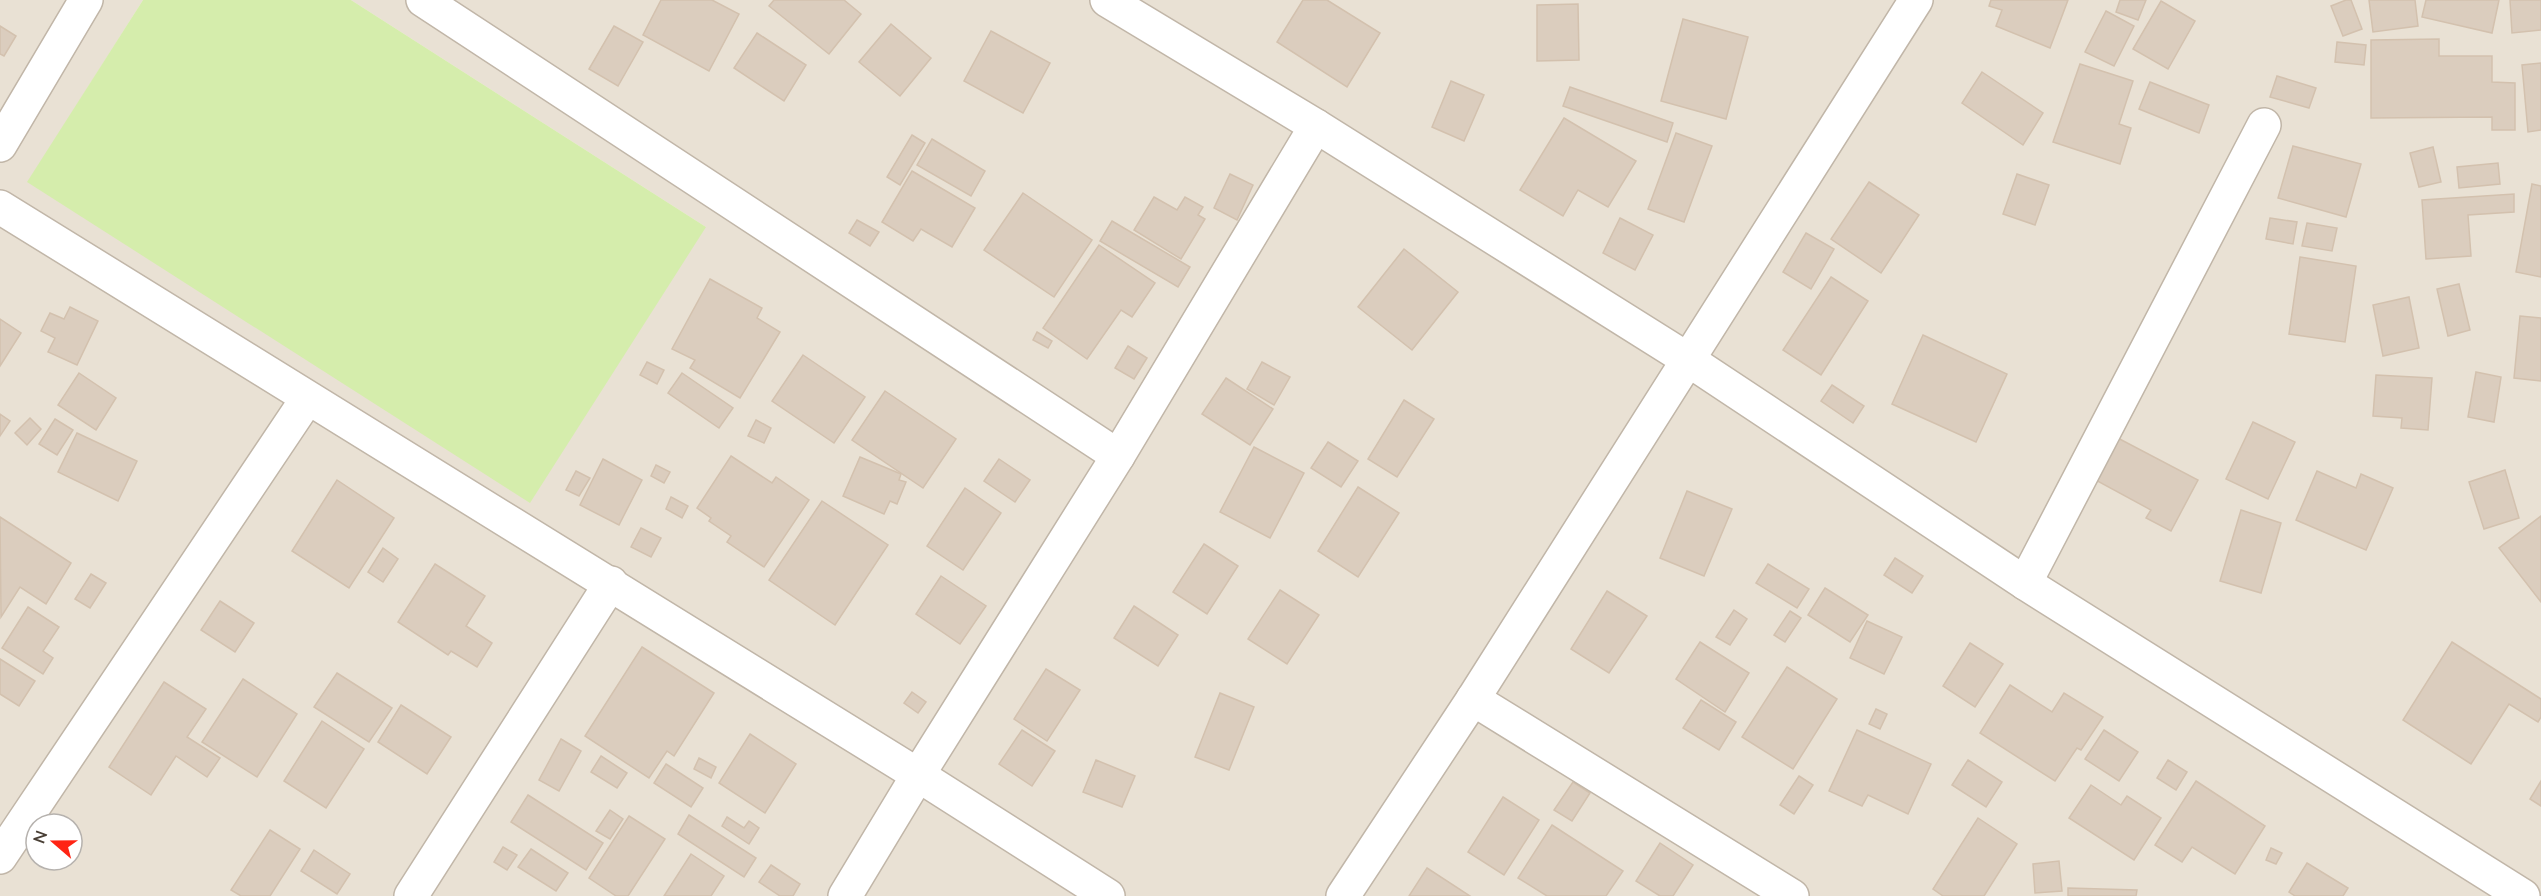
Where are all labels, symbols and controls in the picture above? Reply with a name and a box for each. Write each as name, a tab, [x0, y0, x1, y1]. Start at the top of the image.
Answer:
north arrow	[24, 812, 84, 872]
text: N	[28, 828, 50, 846]

